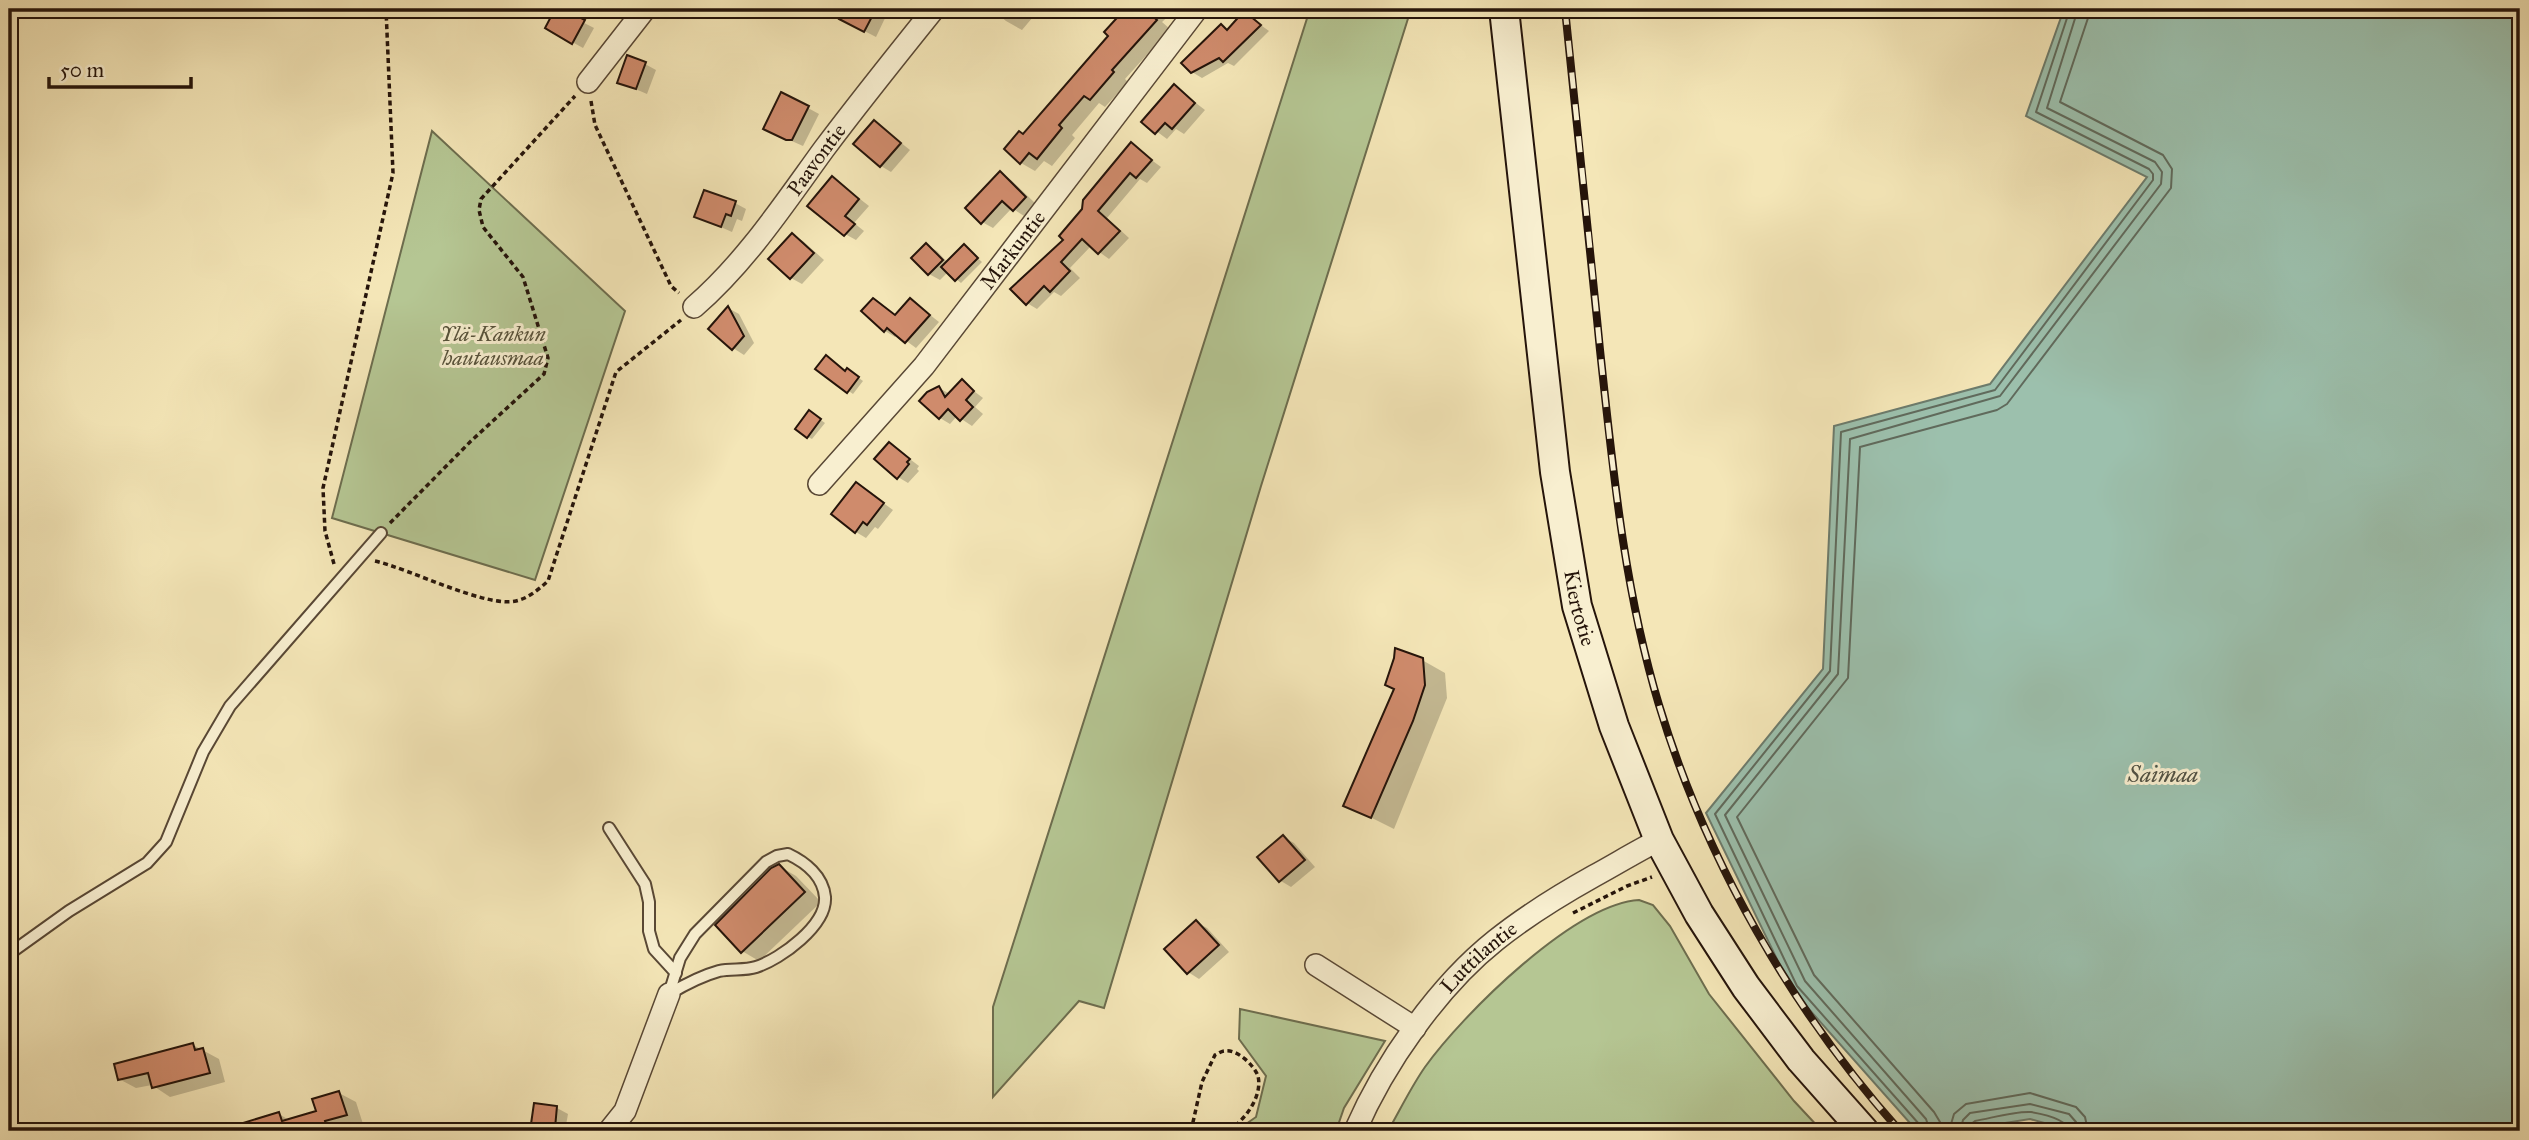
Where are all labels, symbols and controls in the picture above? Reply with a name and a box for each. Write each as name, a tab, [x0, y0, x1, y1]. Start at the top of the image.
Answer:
scale bar	[49, 46, 191, 90]
text: 50 m	[60, 57, 105, 83]
street label: Paavontie	[782, 118, 852, 201]
street label: Markuntie	[974, 205, 1051, 295]
park label: Ylä-Kankun hautausmaa	[440, 321, 546, 371]
street label: Kiertotie	[1558, 568, 1602, 649]
water label: Saimaa	[2127, 760, 2198, 788]
street label: Luttilantie	[1435, 915, 1522, 999]

